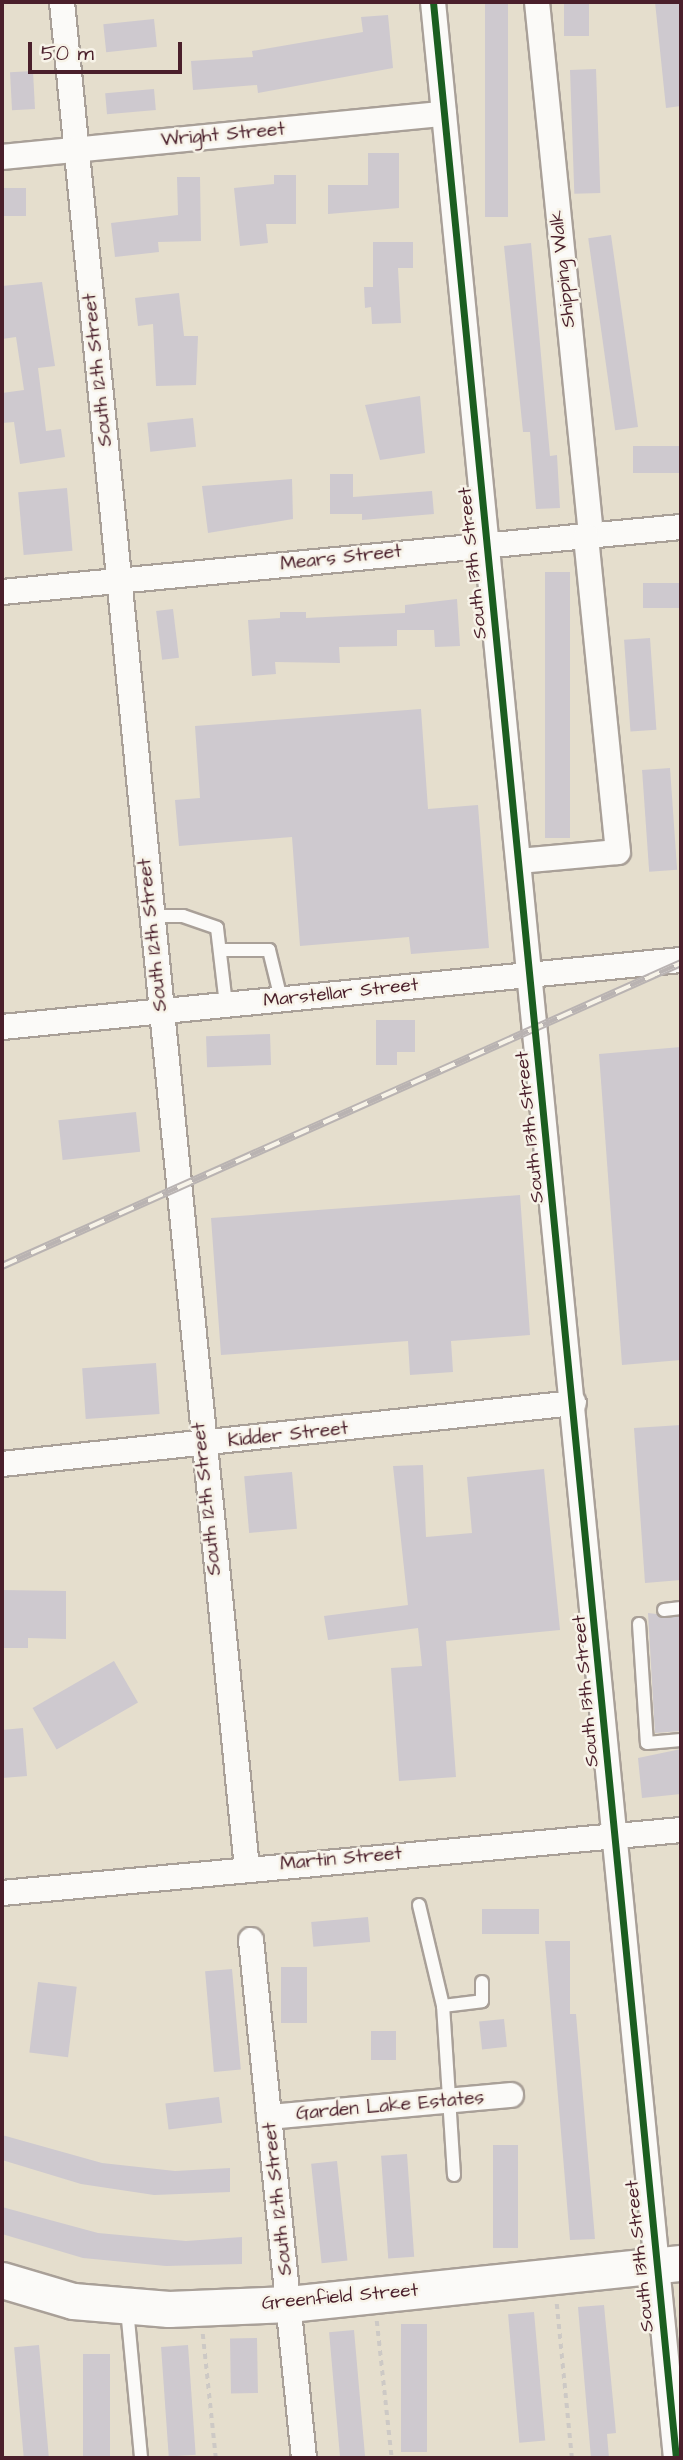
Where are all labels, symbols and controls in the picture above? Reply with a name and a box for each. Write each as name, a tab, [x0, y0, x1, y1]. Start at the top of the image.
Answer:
scale bar	[32, 28, 186, 72]
text: 50 m	[41, 39, 94, 68]
street label: Wright Street	[160, 118, 286, 152]
street label: Shipping Walk	[546, 209, 580, 329]
street label: South 12th Street	[79, 292, 117, 448]
street label: South 13th Street	[454, 486, 492, 640]
street label: Mears Street	[279, 540, 403, 576]
street label: South 12th Street	[134, 857, 172, 1013]
street label: Marstellar Street	[262, 974, 420, 1012]
street label: South 13th Street	[511, 1050, 549, 1204]
street label: Kidder Street	[227, 1417, 349, 1453]
street label: South 12th Street	[188, 1421, 226, 1577]
street label: South 13th Street	[568, 1614, 604, 1768]
street label: Martin Street	[279, 1842, 403, 1876]
street label: Garden Lake Estates	[295, 2086, 485, 2126]
street label: South 12th Street	[259, 2121, 297, 2277]
street label: South 13th Street	[621, 2179, 659, 2333]
street label: Greenfield Street	[261, 2279, 419, 2315]

